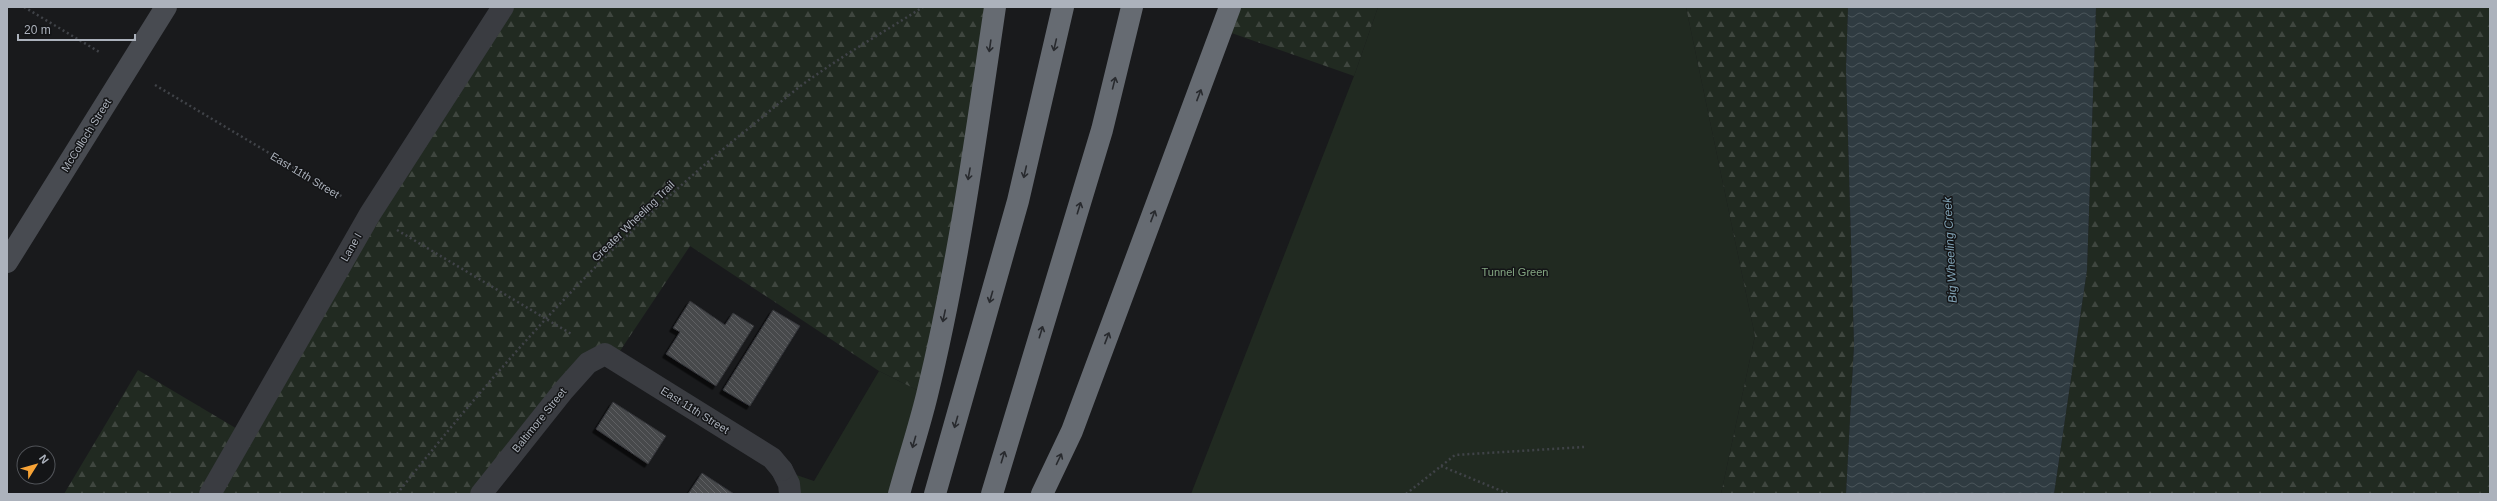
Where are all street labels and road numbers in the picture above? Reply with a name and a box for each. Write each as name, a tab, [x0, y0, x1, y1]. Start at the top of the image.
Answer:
street label: McColloch Street	[59, 96, 113, 174]
street label: East 11th Street	[268, 150, 342, 200]
street label: Greater Wheeling Trail	[589, 178, 677, 264]
street label: Lane I	[338, 231, 364, 263]
street label: East 11th Street	[659, 384, 731, 436]
street label: Baltimore Street	[510, 386, 568, 454]

